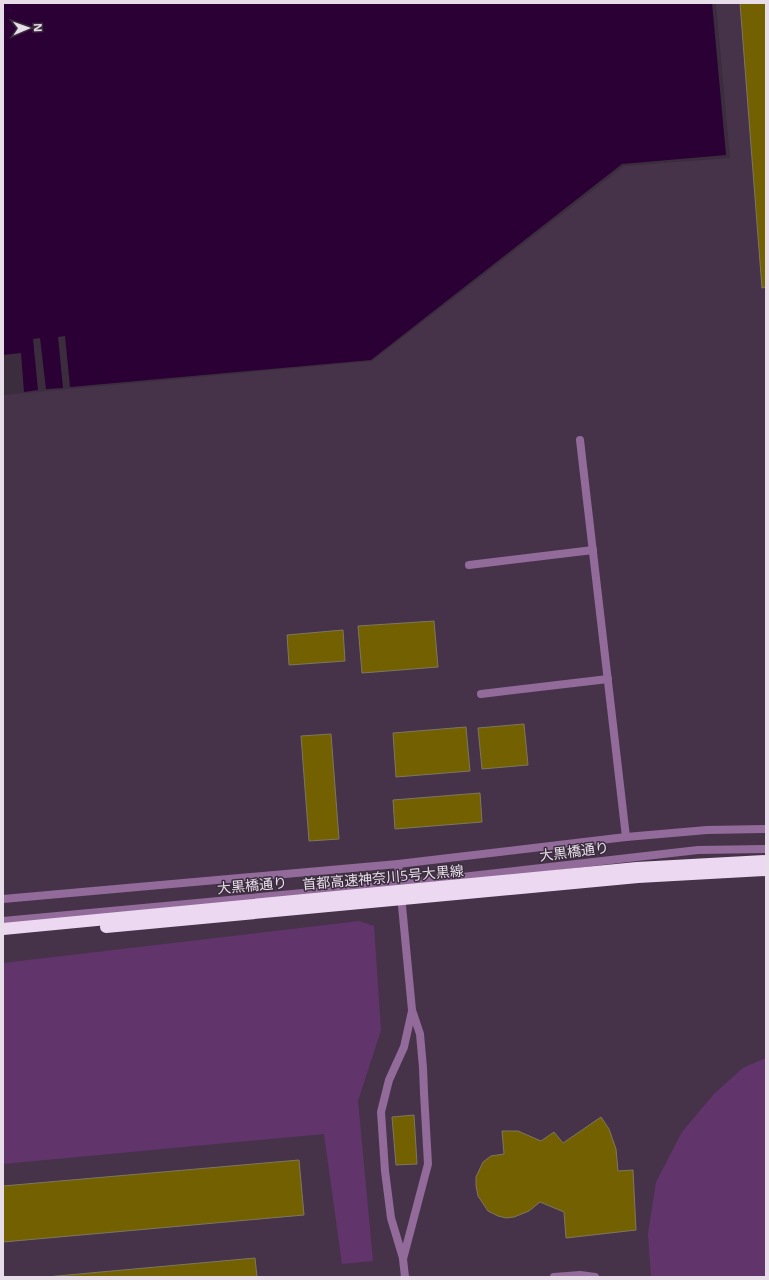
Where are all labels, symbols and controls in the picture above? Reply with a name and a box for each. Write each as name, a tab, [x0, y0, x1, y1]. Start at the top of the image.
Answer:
north arrow	[8, 8, 48, 48]
text: N	[31, 23, 46, 32]
street label: 大黒橋通り	[538, 837, 610, 865]
street label: 首都高速神奈川5号大黒線	[301, 860, 465, 894]
street label: 大黒橋通り	[216, 872, 288, 898]

